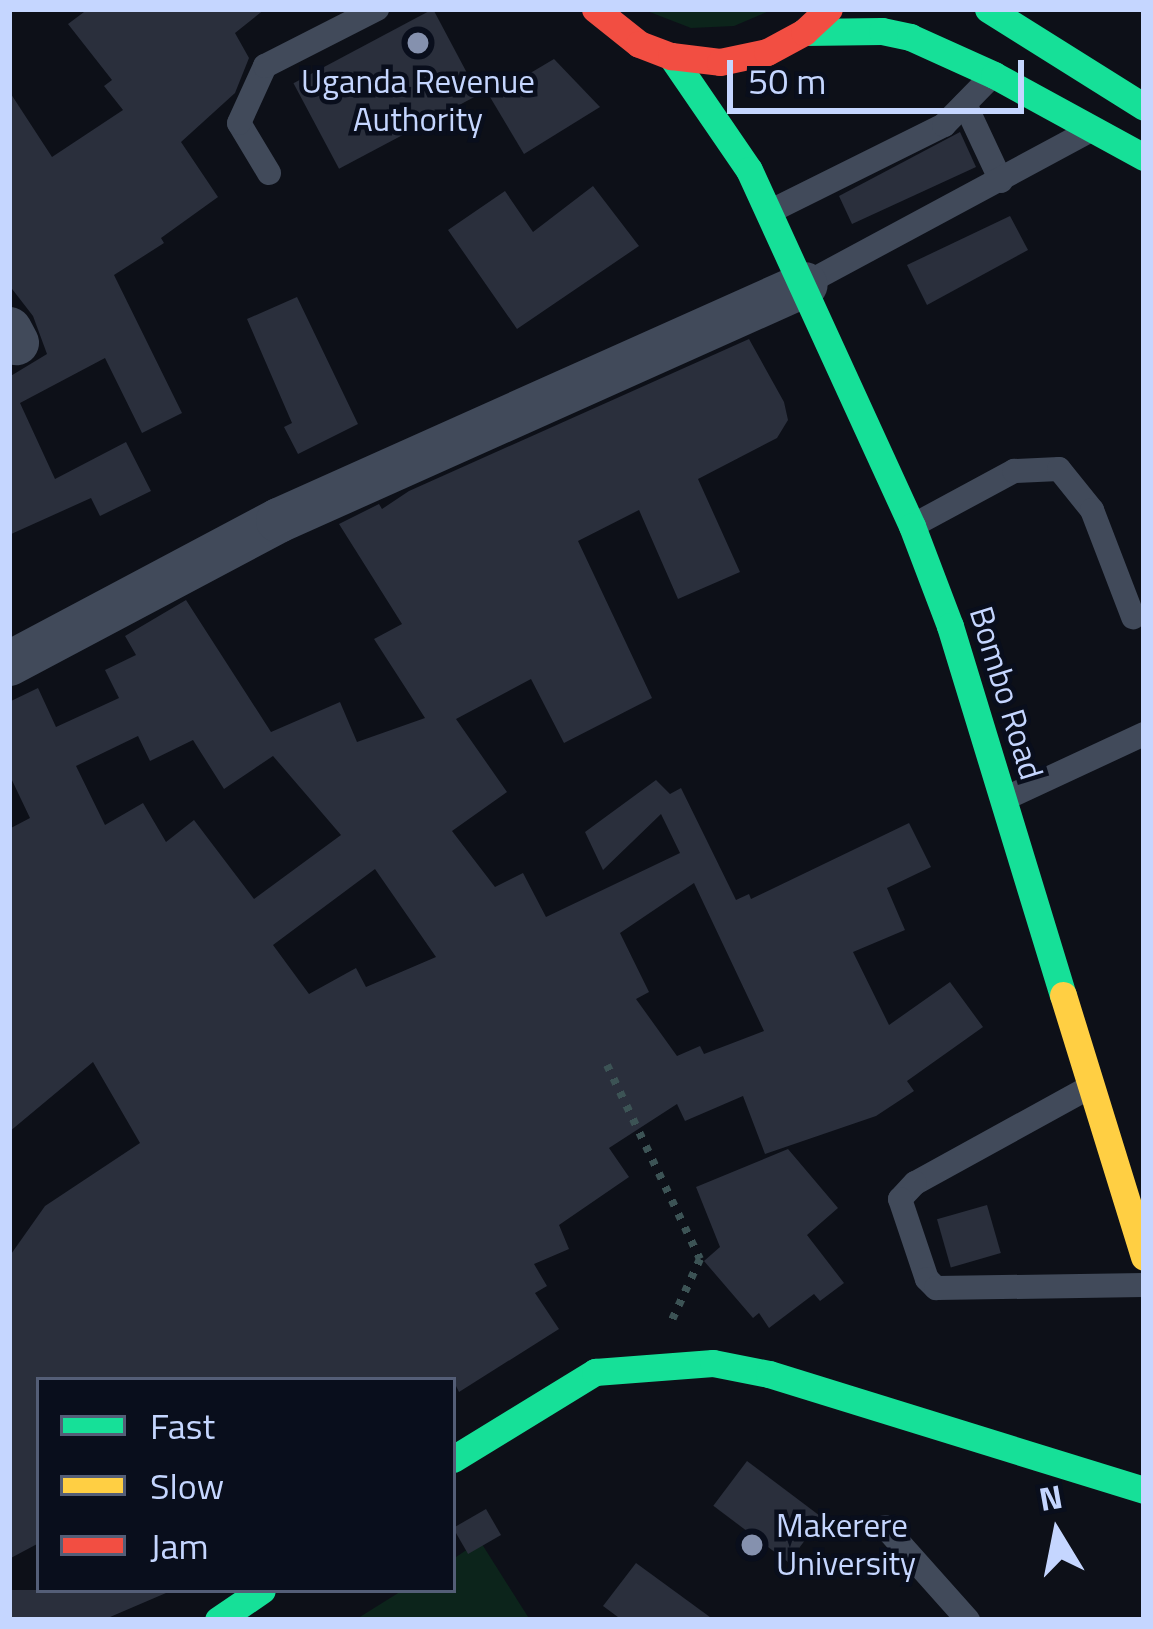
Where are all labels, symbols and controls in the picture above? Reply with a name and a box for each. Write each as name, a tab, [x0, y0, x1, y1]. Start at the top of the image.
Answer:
marker: Uganda Revenue Authority	[405, 30, 431, 56]
scale bar	[733, 36, 1030, 110]
text: 50 m	[748, 53, 826, 108]
place label: Uganda Revenue Authority	[301, 62, 535, 140]
street label: Bombo Road	[961, 602, 1051, 784]
legend	[36, 1377, 456, 1593]
text: Fast	[150, 1398, 215, 1453]
text: Slow	[150, 1458, 224, 1513]
text: N	[1035, 1471, 1066, 1524]
north arrow	[997, 1473, 1117, 1593]
place label: Makerere University	[776, 1506, 916, 1584]
text: Jam	[150, 1518, 209, 1573]
marker: Makerere University	[739, 1532, 765, 1558]

